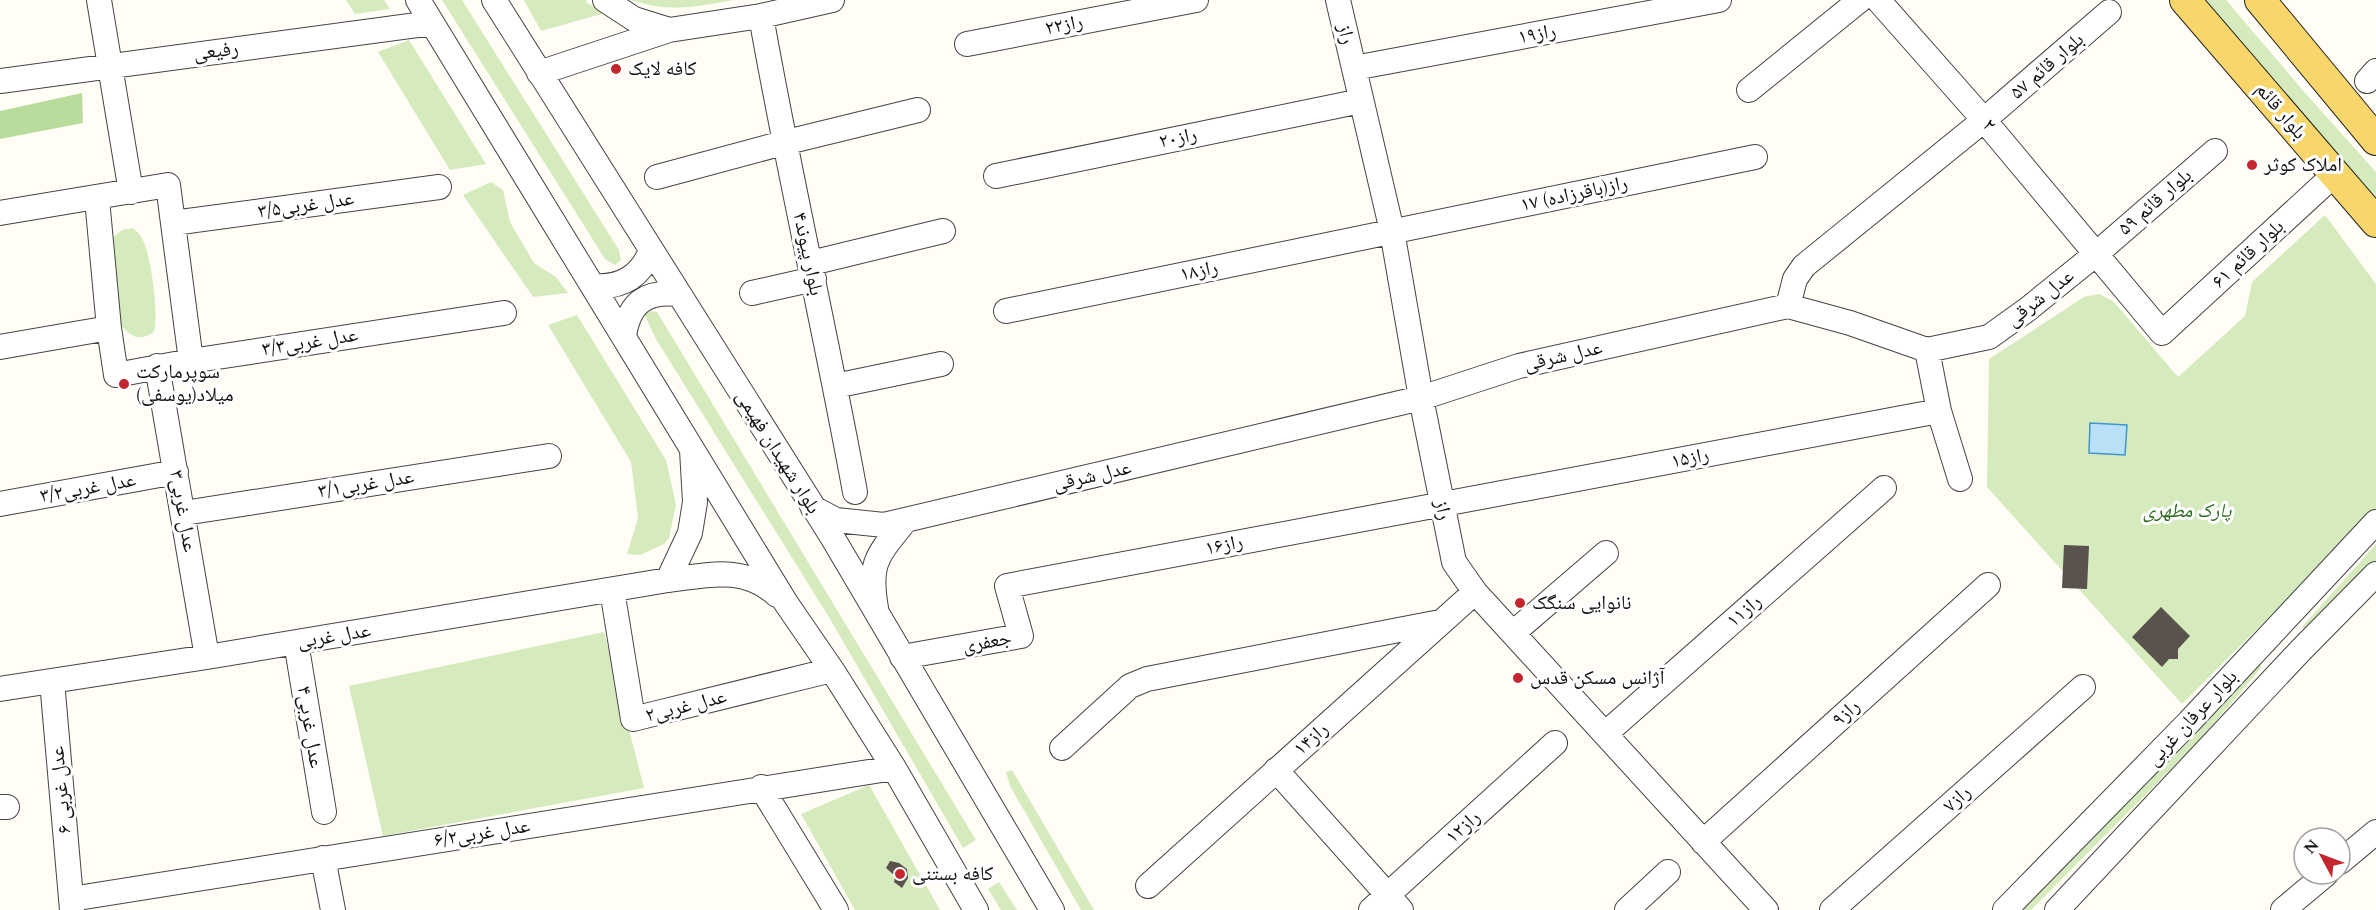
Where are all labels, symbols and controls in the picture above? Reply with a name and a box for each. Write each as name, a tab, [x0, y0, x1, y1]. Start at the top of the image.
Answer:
street label: راز۲۲	[1042, 7, 1086, 43]
street label: راز۱۹	[1516, 16, 1558, 52]
street label: راز	[1329, 20, 1363, 47]
street label: بلوار قائم ۵۷	[2003, 25, 2091, 107]
street label: رفیعی	[192, 33, 240, 69]
place label: کافه لایک	[628, 54, 697, 84]
marker: کافه لایک	[609, 62, 623, 76]
street label: بلوار قائم	[2248, 76, 2314, 146]
street label: ۲	[1975, 112, 2003, 138]
street label: راز۲۰	[1156, 119, 1200, 157]
place label: املاک کوثر	[2263, 150, 2342, 180]
marker: املاک کوثر	[2245, 158, 2259, 172]
street label: بلوار قائم ۵۹	[2111, 161, 2199, 243]
street label: ۱۷ راز(باقرزاده)	[1518, 168, 1630, 220]
street label: عدل غربی۳/۵	[256, 183, 356, 227]
street label: بلوار پیوند۴	[785, 209, 831, 299]
street label: بلوار قائم ۶۱	[2205, 212, 2291, 296]
street label: راز۱۸	[1177, 252, 1221, 290]
street label: عدل شرقی	[1999, 262, 2081, 334]
street label: عدل غربی۳/۳	[260, 320, 360, 364]
street label: عدل شرقی	[1521, 332, 1605, 380]
place label: سوپرمارکت میلاد(یوسفی)	[136, 357, 234, 410]
marker: سوپرمارکت میلاد(یوسفی)	[117, 377, 131, 391]
street label: بلوار شهیدان فهیمی	[728, 384, 828, 520]
street label: راز۱۵	[1668, 440, 1712, 476]
street label: عدل شرقی	[1050, 452, 1134, 500]
street label: عدل غربی۳/۱	[316, 462, 416, 506]
street label: عدل غربی۳/۲	[38, 465, 138, 511]
street label: عدل غربی۳	[161, 468, 205, 554]
street label: راز	[1426, 496, 1460, 523]
park label: پارک مطهری	[2143, 496, 2231, 526]
street label: راز۱۶	[1202, 527, 1246, 563]
street label: راز۱۱	[1720, 587, 1768, 635]
place label: نانوایی سنگک	[1532, 588, 1631, 618]
marker: نانوایی سنگک	[1513, 596, 1527, 610]
street label: عدل غربی	[295, 615, 373, 657]
street label: جعفری	[960, 623, 1014, 661]
place label: آژانس مسکن قدس	[1530, 663, 1665, 693]
street label: بلوار عرفان غربی	[2139, 663, 2245, 773]
marker: آژانس مسکن قدس	[1511, 671, 1525, 685]
street label: عدل غربی۲	[642, 681, 730, 731]
street label: عدل غربی۴	[289, 684, 331, 770]
street label: راز۹	[1825, 692, 1867, 734]
street label: راز۱۴	[1287, 715, 1335, 763]
street label: عدل غربی ۶	[42, 745, 80, 835]
street label: راز۷	[1936, 778, 1978, 820]
street label: راز۱۲	[1439, 803, 1487, 851]
street label: ۶/۲عدل غربی	[432, 811, 532, 855]
north arrow	[2292, 826, 2352, 886]
text: N	[2298, 834, 2325, 860]
place label: کافه بستنی	[912, 859, 993, 889]
marker: کافه بستنی	[893, 867, 907, 881]

